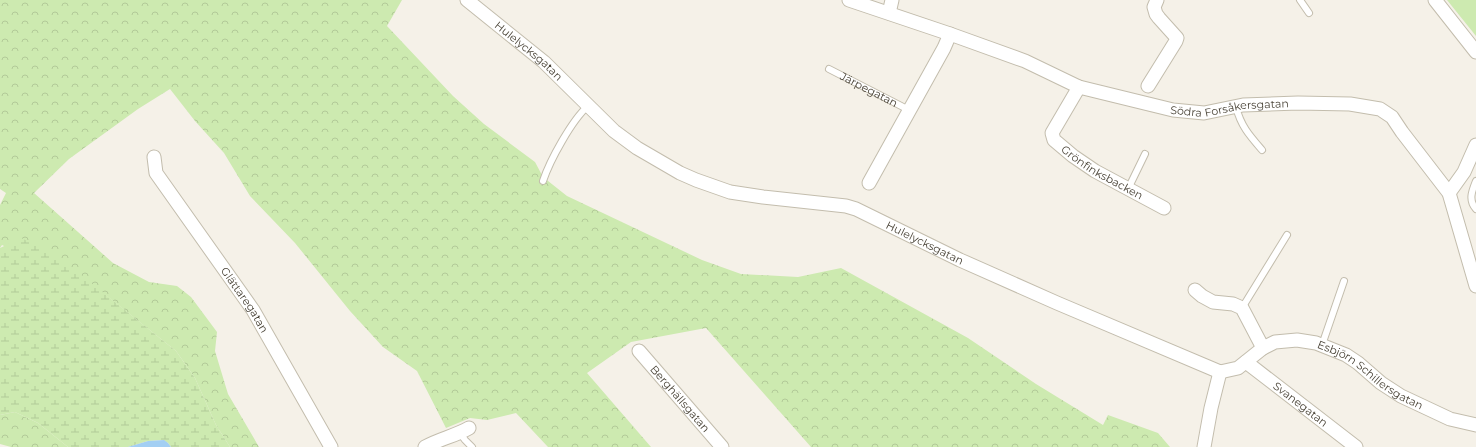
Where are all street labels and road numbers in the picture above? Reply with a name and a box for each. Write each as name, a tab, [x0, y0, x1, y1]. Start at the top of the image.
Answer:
street label: Hulelycksgatan	[492, 18, 566, 84]
street label: Järpegatan	[837, 69, 900, 110]
street label: Södra Forsåkersgatan	[1170, 96, 1289, 120]
street label: Grönfinksbacken	[1058, 142, 1146, 203]
street label: Hulelycksgatan	[884, 218, 966, 268]
street label: Glättaregatan	[218, 264, 272, 335]
street label: Esbjörn Schillersgatan	[1316, 337, 1425, 412]
street label: Berghällsgatan	[647, 362, 713, 435]
street label: Svanegatan	[1271, 379, 1331, 430]

